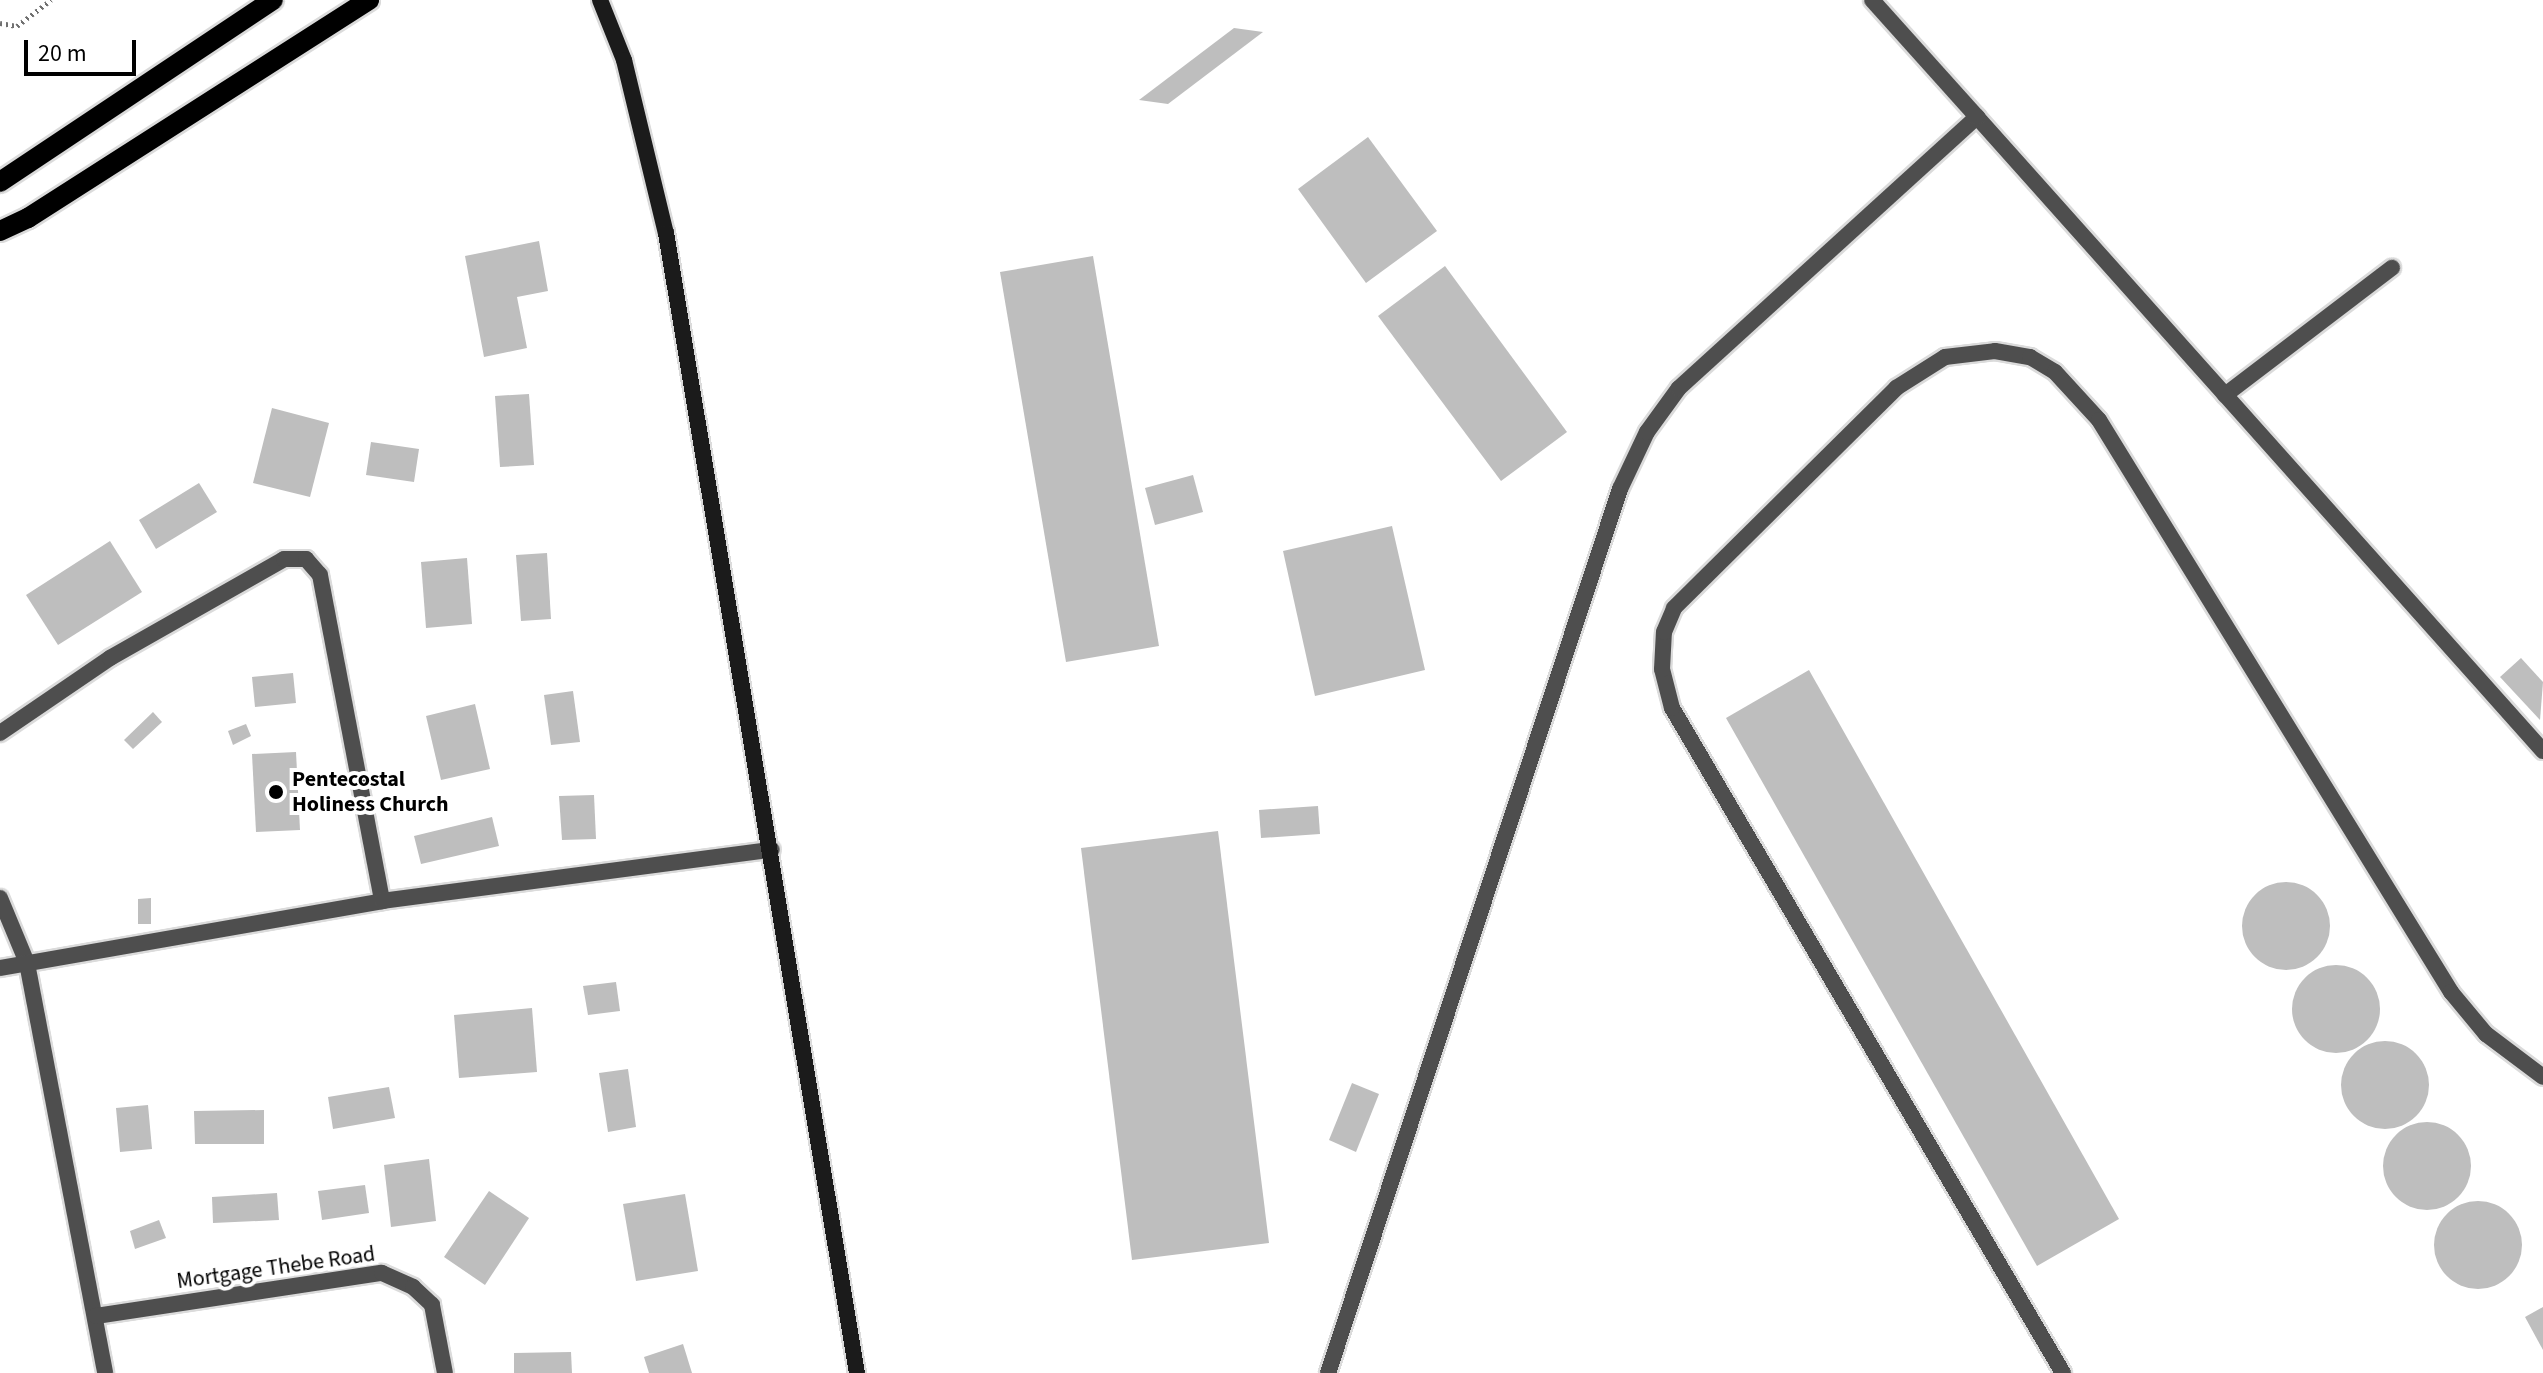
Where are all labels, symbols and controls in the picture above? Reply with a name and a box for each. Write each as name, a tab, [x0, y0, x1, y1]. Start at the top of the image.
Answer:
scale bar	[28, 24, 140, 74]
text: 20 m	[38, 36, 87, 71]
place label: Pentecostal Holiness Church	[292, 766, 449, 818]
marker: Pentecostal Holiness Church	[267, 783, 285, 801]
street label: Mortgage Thebe Road	[175, 1241, 377, 1295]

